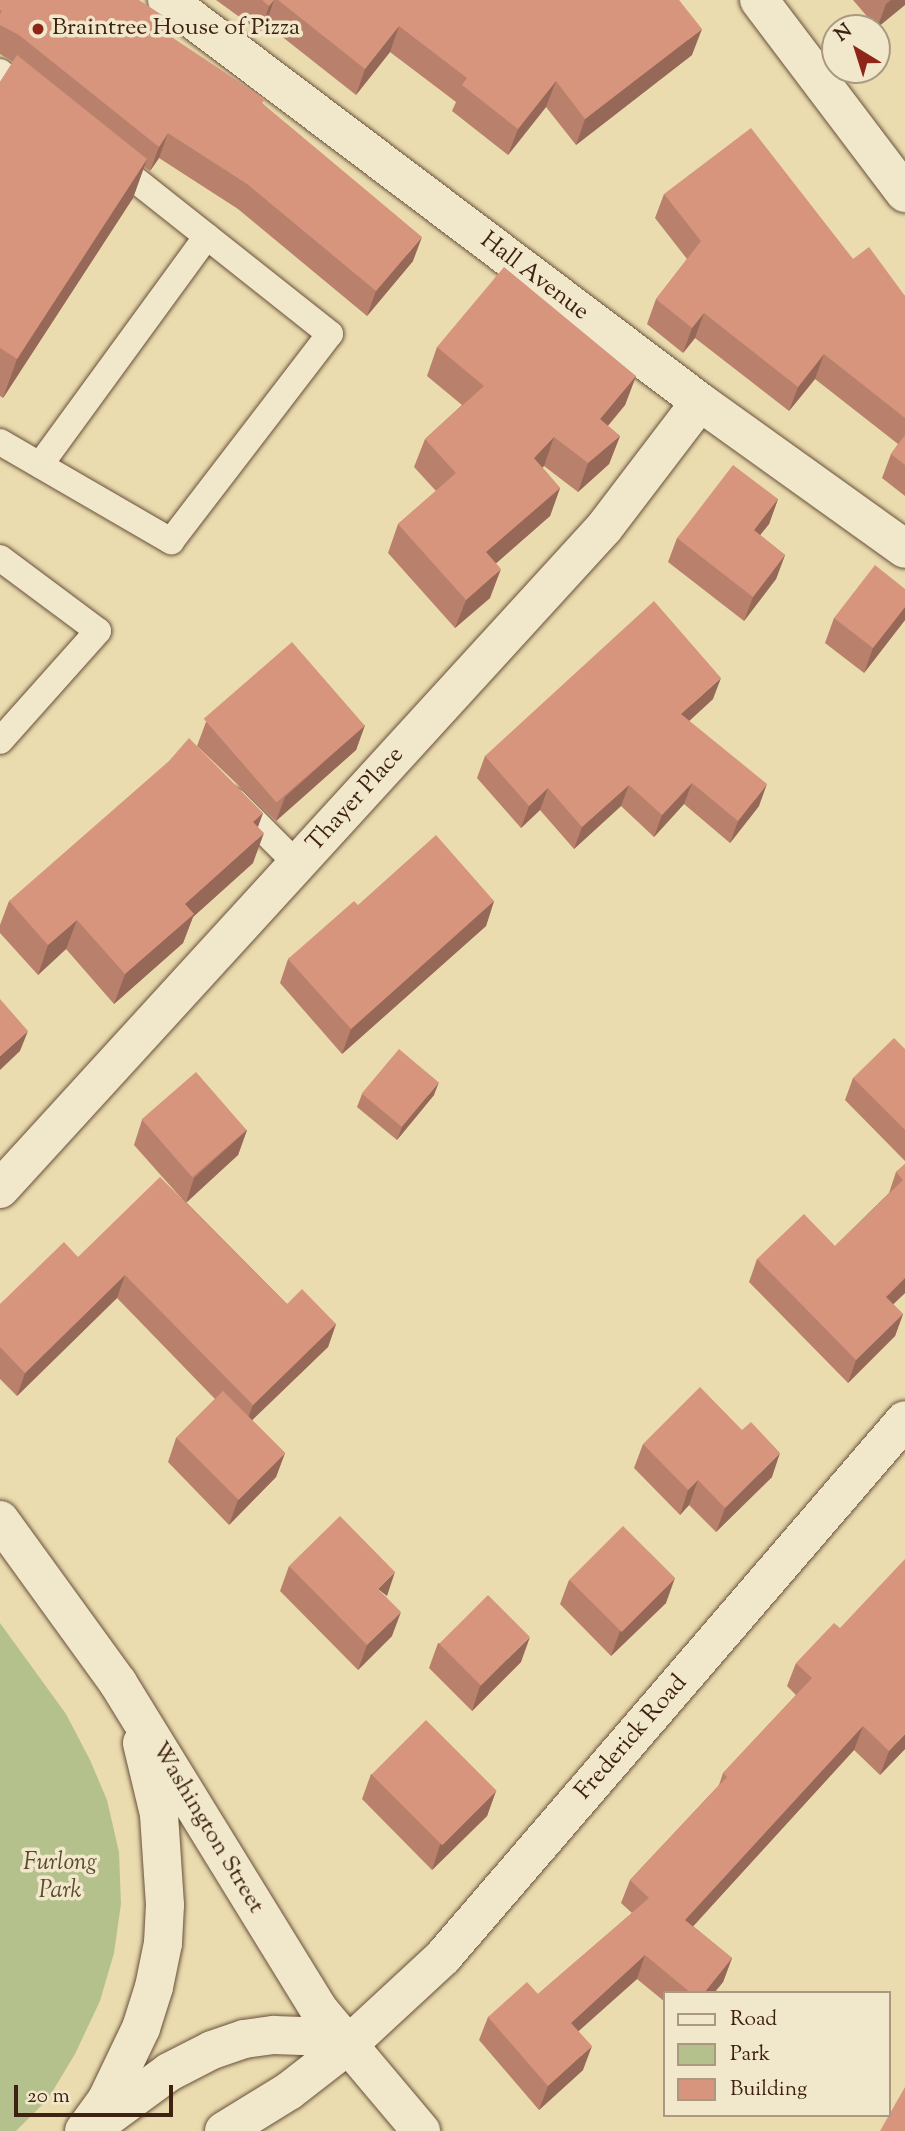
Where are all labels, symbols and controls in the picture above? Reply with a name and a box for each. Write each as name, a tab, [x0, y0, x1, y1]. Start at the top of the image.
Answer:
north arrow	[821, 14, 891, 84]
place label: Braintree House of Pizza	[52, 15, 300, 43]
text: N	[830, 18, 858, 49]
marker: Braintree House of Pizza	[30, 21, 46, 37]
street label: Hall Avenue	[474, 227, 594, 327]
street label: Thayer Place	[301, 742, 411, 858]
street label: Frederick Road	[570, 1670, 694, 1806]
street label: Washington Street	[144, 1737, 270, 1919]
park label: Furlong Park	[23, 1850, 97, 1906]
legend	[664, 1991, 891, 2117]
text: Road	[730, 2005, 777, 2035]
text: Park	[730, 2040, 770, 2070]
scale bar	[18, 2072, 177, 2116]
text: Building	[730, 2075, 807, 2105]
text: 20 m	[27, 2082, 70, 2112]

